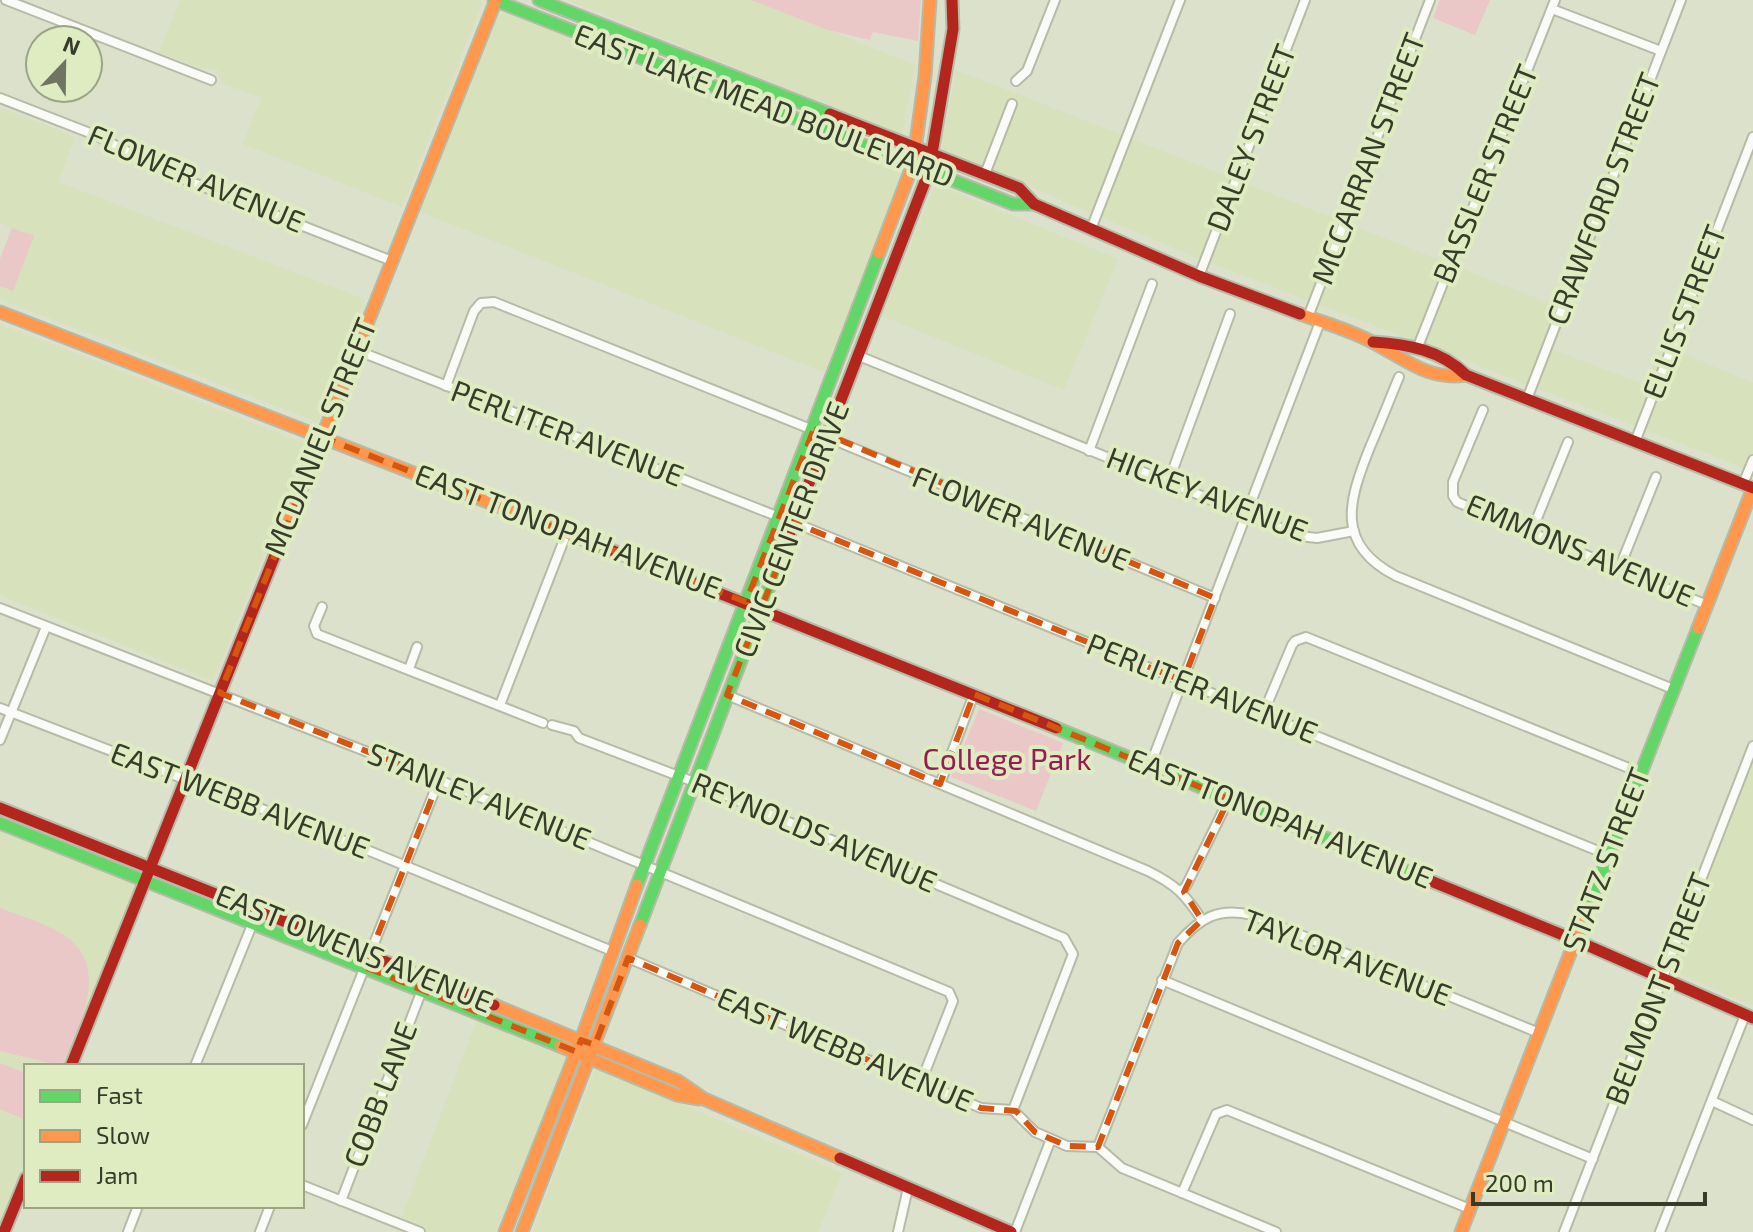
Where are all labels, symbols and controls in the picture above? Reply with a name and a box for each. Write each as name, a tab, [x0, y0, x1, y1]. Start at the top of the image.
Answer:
street label: EAST LAKE MEAD BOULEVARD	[569, 15, 960, 193]
north arrow	[24, 24, 104, 104]
street label: MCCARRAN STREET	[1303, 28, 1432, 289]
text: N	[60, 29, 84, 60]
street label: DALEY STREET	[1198, 39, 1302, 236]
street label: BASSLER STREET	[1424, 59, 1544, 288]
street label: CRAWFORD STREET	[1537, 67, 1667, 329]
street label: FLOWER AVENUE	[83, 115, 310, 239]
street label: ELLIS STREET	[1634, 219, 1733, 403]
street label: MCDANIEL STREET	[255, 312, 383, 560]
street label: PERLITER AVENUE	[447, 371, 689, 493]
street label: CIVIC CENTER DRIVE	[725, 396, 855, 662]
street label: HICKEY AVENUE	[1102, 438, 1313, 548]
street label: EAST TONOPAH AVENUE	[410, 455, 727, 605]
street label: FLOWER AVENUE	[908, 457, 1136, 577]
street label: EMMONS AVENUE	[1461, 485, 1700, 613]
street label: PERLITER AVENUE	[1082, 624, 1323, 750]
street label: EAST WEBB AVENUE	[106, 733, 375, 865]
street label: STANLEY AVENUE	[363, 734, 597, 856]
park label: College Park	[923, 740, 1091, 776]
street label: EAST TONOPAH AVENUE	[1123, 740, 1438, 895]
street label: STATZ STREET	[1554, 762, 1657, 956]
street label: REYNOLDS AVENUE	[687, 763, 943, 899]
street label: BELMONT STREET	[1596, 867, 1718, 1109]
street label: EAST OWENS AVENUE	[211, 875, 499, 1019]
street label: TAYLOR AVENUE	[1239, 900, 1457, 1012]
street label: EAST WEBB AVENUE	[712, 978, 979, 1118]
street label: COBB LANE	[335, 1017, 423, 1172]
legend	[24, 1064, 304, 1208]
text: Fast	[96, 1080, 143, 1109]
text: Slow	[96, 1120, 150, 1149]
scale bar	[1473, 1156, 1705, 1206]
text: Jam	[96, 1160, 138, 1189]
text: 200 m	[1485, 1168, 1554, 1197]

